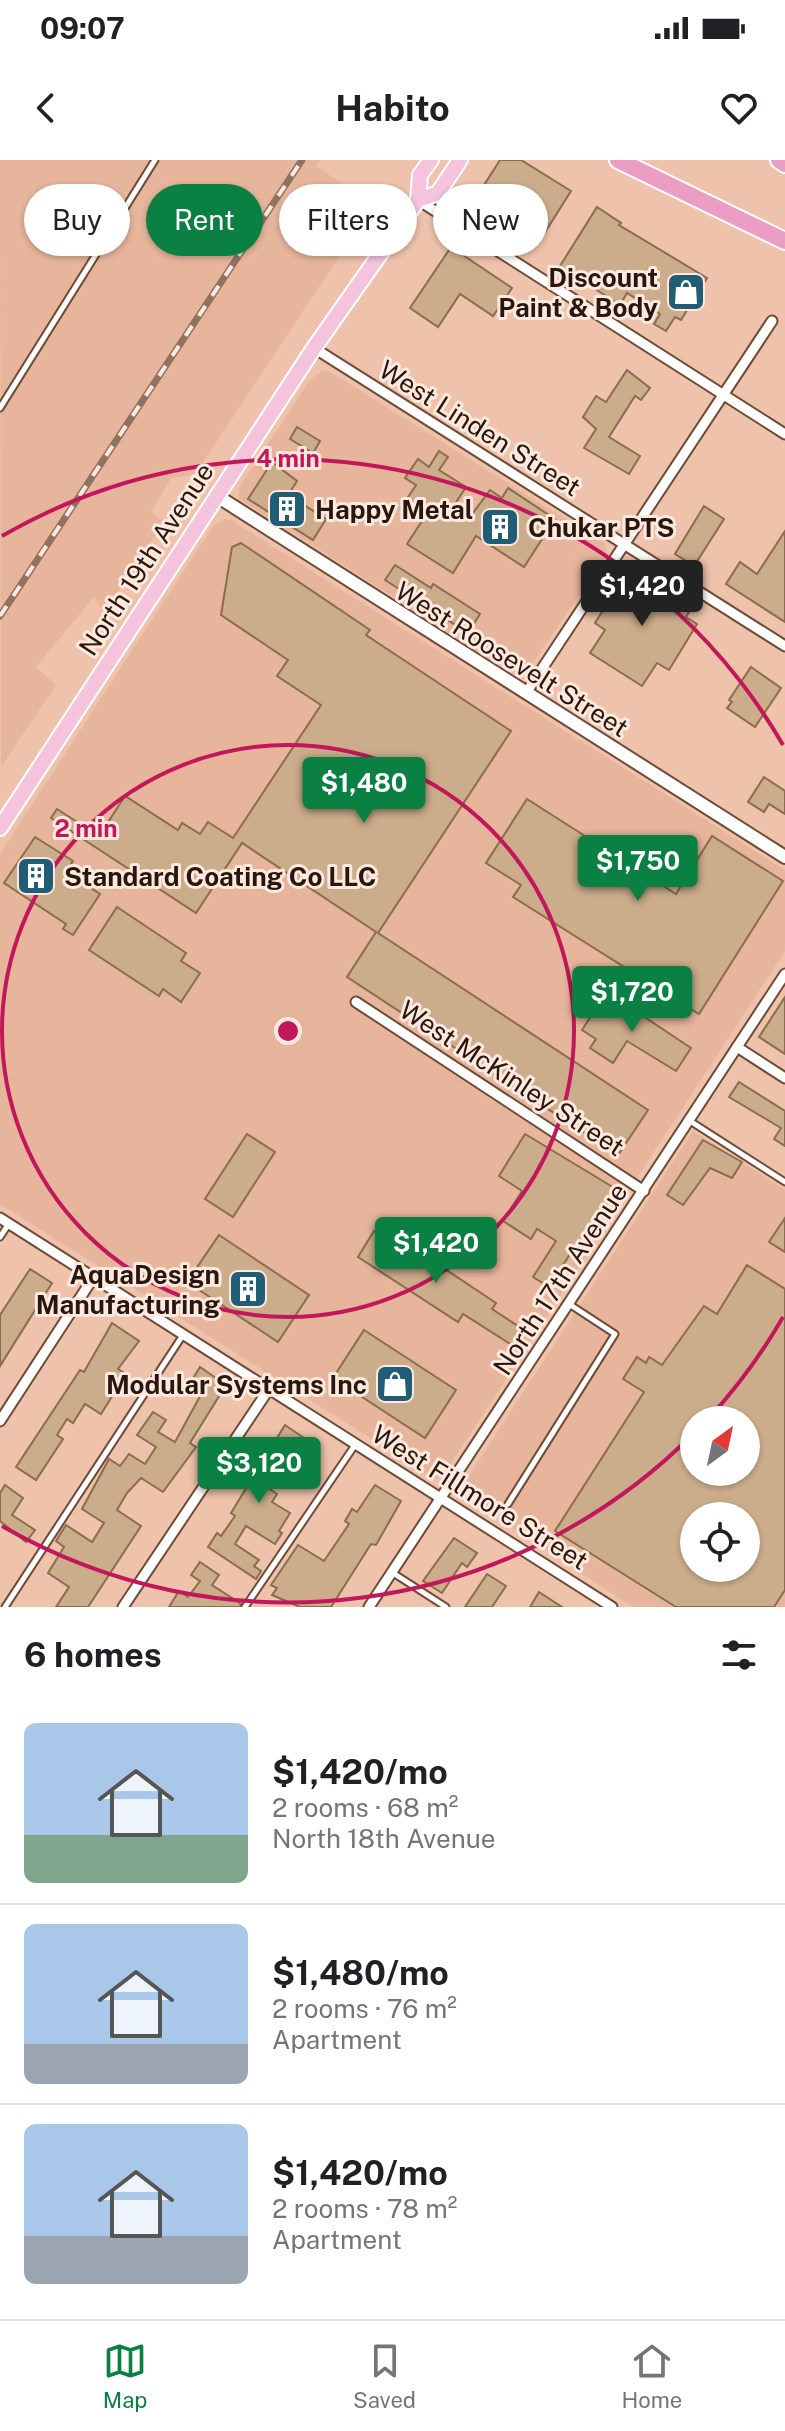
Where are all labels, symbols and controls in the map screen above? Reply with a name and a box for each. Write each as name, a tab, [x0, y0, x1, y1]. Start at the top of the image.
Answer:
text: 09:07	[40, 10, 125, 46]
icon: back	[24, 86, 68, 130]
icon: heart	[717, 86, 761, 130]
text: Habito	[335, 87, 450, 129]
chip: Buy	[24, 184, 130, 256]
chip: Rent	[146, 184, 263, 256]
chip: Filters	[279, 184, 417, 256]
chip: New	[433, 184, 548, 256]
place label: Discount Paint & Body	[498, 262, 658, 323]
shop icon: Discount Paint & Body	[665, 271, 707, 313]
street label: West Linden Street	[374, 353, 586, 503]
text: 4 min	[256, 444, 320, 472]
street label: North 19th Avenue	[72, 457, 220, 661]
building icon: Happy Metal	[266, 488, 308, 530]
place label: Happy Metal	[315, 494, 473, 525]
building icon: Chukar PTS	[479, 506, 521, 548]
place label: Chukar PTS	[528, 512, 674, 543]
pin: $1,420	[577, 560, 707, 628]
text: $1,420	[599, 570, 685, 601]
street label: West Roosevelt Street	[390, 575, 634, 743]
pin: $1,480	[299, 757, 429, 825]
text: $1,480	[320, 767, 408, 798]
text: 2 min	[55, 814, 117, 842]
pin: $1,750	[573, 835, 703, 903]
text: $1,750	[596, 845, 680, 876]
building icon: Standard Coating Co LLC	[15, 855, 57, 897]
place label: Standard Coating Co LLC	[64, 861, 376, 892]
pin: $1,720	[567, 966, 697, 1034]
text: $1,720	[590, 976, 674, 1007]
street label: West McKinley Street	[394, 994, 630, 1162]
centre of rings	[274, 1017, 302, 1045]
street label: North 17th Avenue	[486, 1177, 634, 1381]
pin: $1,420	[371, 1217, 501, 1285]
text: $1,420	[393, 1227, 479, 1258]
place label: AquaDesign Manufacturing	[36, 1259, 220, 1320]
building icon: AquaDesign Manufacturing	[227, 1268, 269, 1310]
shop icon: Modular Systems Inc	[374, 1363, 416, 1405]
place label: Modular Systems Inc	[106, 1369, 367, 1400]
north arrow	[680, 1406, 760, 1486]
map controls	[680, 1406, 760, 1582]
street label: West Fillmore Street	[366, 1418, 594, 1576]
pin: $3,120	[194, 1437, 324, 1505]
text: $3,120	[216, 1447, 302, 1478]
button: locate	[680, 1502, 760, 1582]
icon: filters	[717, 1633, 761, 1677]
text: 6 homes	[24, 1635, 162, 1675]
text: $1,420/mo	[272, 1752, 448, 1792]
icon: home	[88, 1755, 184, 1851]
text: 2 rooms · 68 m²	[272, 1792, 458, 1823]
text: North 18th Avenue	[272, 1823, 495, 1854]
text: $1,480/mo	[272, 1953, 449, 1993]
icon: home	[88, 1956, 184, 2052]
text: 2 rooms · 76 m²	[272, 1993, 457, 2024]
text: Apartment	[272, 2024, 402, 2055]
text: $1,420/mo	[272, 2153, 448, 2193]
icon: home	[88, 2156, 184, 2252]
text: 2 rooms · 78 m²	[272, 2193, 457, 2224]
text: Apartment	[272, 2224, 402, 2255]
tab: Map	[103, 2339, 147, 2413]
tab: Saved	[353, 2339, 416, 2413]
tab: Home	[622, 2339, 682, 2413]

